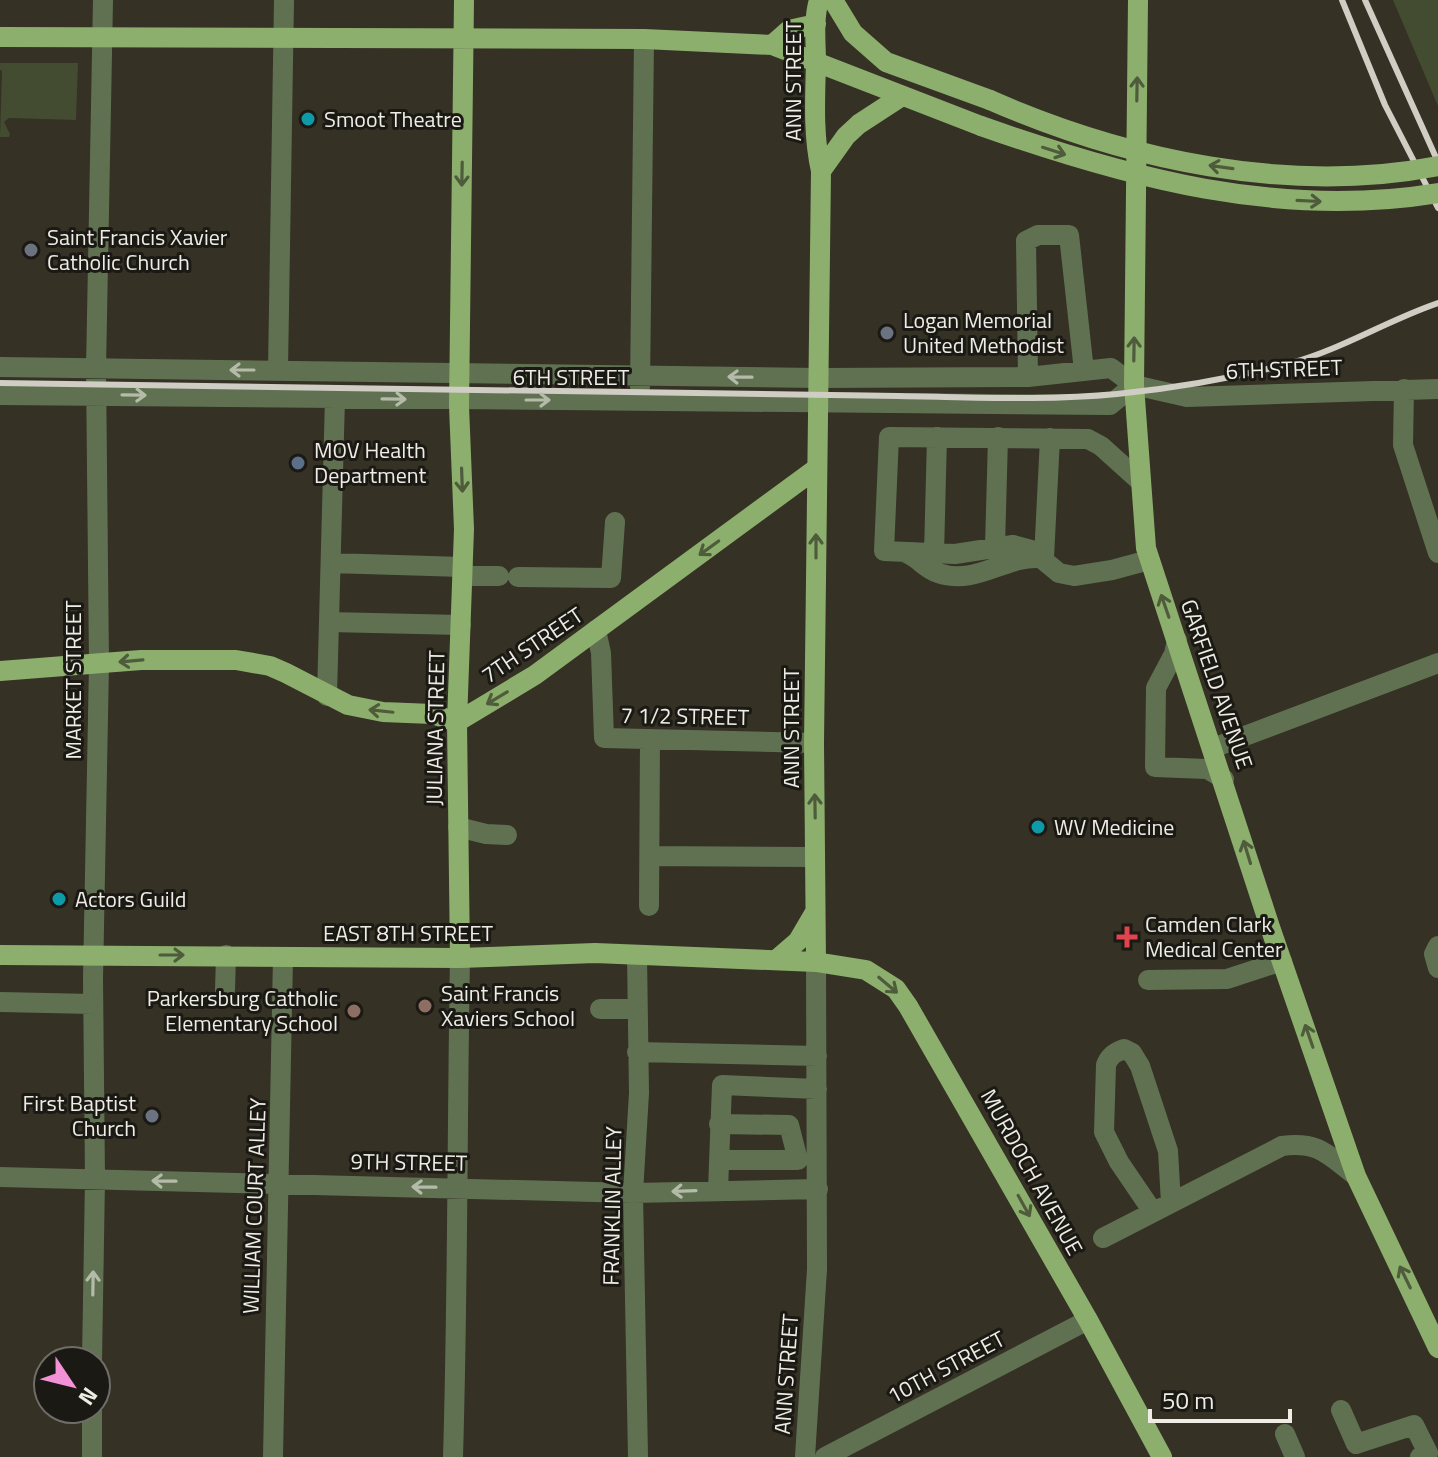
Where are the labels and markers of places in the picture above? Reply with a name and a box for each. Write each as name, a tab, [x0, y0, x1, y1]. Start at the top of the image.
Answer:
place label: Smoot Theatre	[324, 102, 462, 136]
marker: Smoot Theatre	[299, 110, 317, 128]
place label: Saint Francis Xavier Catholic Church	[47, 220, 228, 279]
marker: Saint Francis Xavier Catholic Church	[22, 241, 40, 259]
place label: Logan Memorial United Methodist	[903, 303, 1064, 362]
marker: Logan Memorial United Methodist	[878, 324, 896, 342]
place label: MOV Health Department	[314, 433, 427, 492]
marker: MOV Health Department	[289, 454, 307, 472]
place label: WV Medicine	[1054, 810, 1174, 844]
marker: WV Medicine	[1029, 818, 1047, 836]
place label: Actors Guild	[75, 882, 186, 916]
marker: Actors Guild	[50, 890, 68, 908]
place label: Camden Clark Medical Center	[1145, 907, 1283, 966]
marker: Camden Clark Medical Center	[1116, 926, 1138, 948]
place label: Saint Francis Xaviers School	[441, 976, 575, 1035]
place label: Parkersburg Catholic Elementary School	[147, 981, 338, 1040]
marker: Saint Francis Xaviers School	[416, 997, 434, 1015]
marker: Parkersburg Catholic Elementary School	[345, 1002, 363, 1020]
place label: First Baptist Church	[23, 1086, 136, 1145]
marker: First Baptist Church	[143, 1107, 161, 1125]

